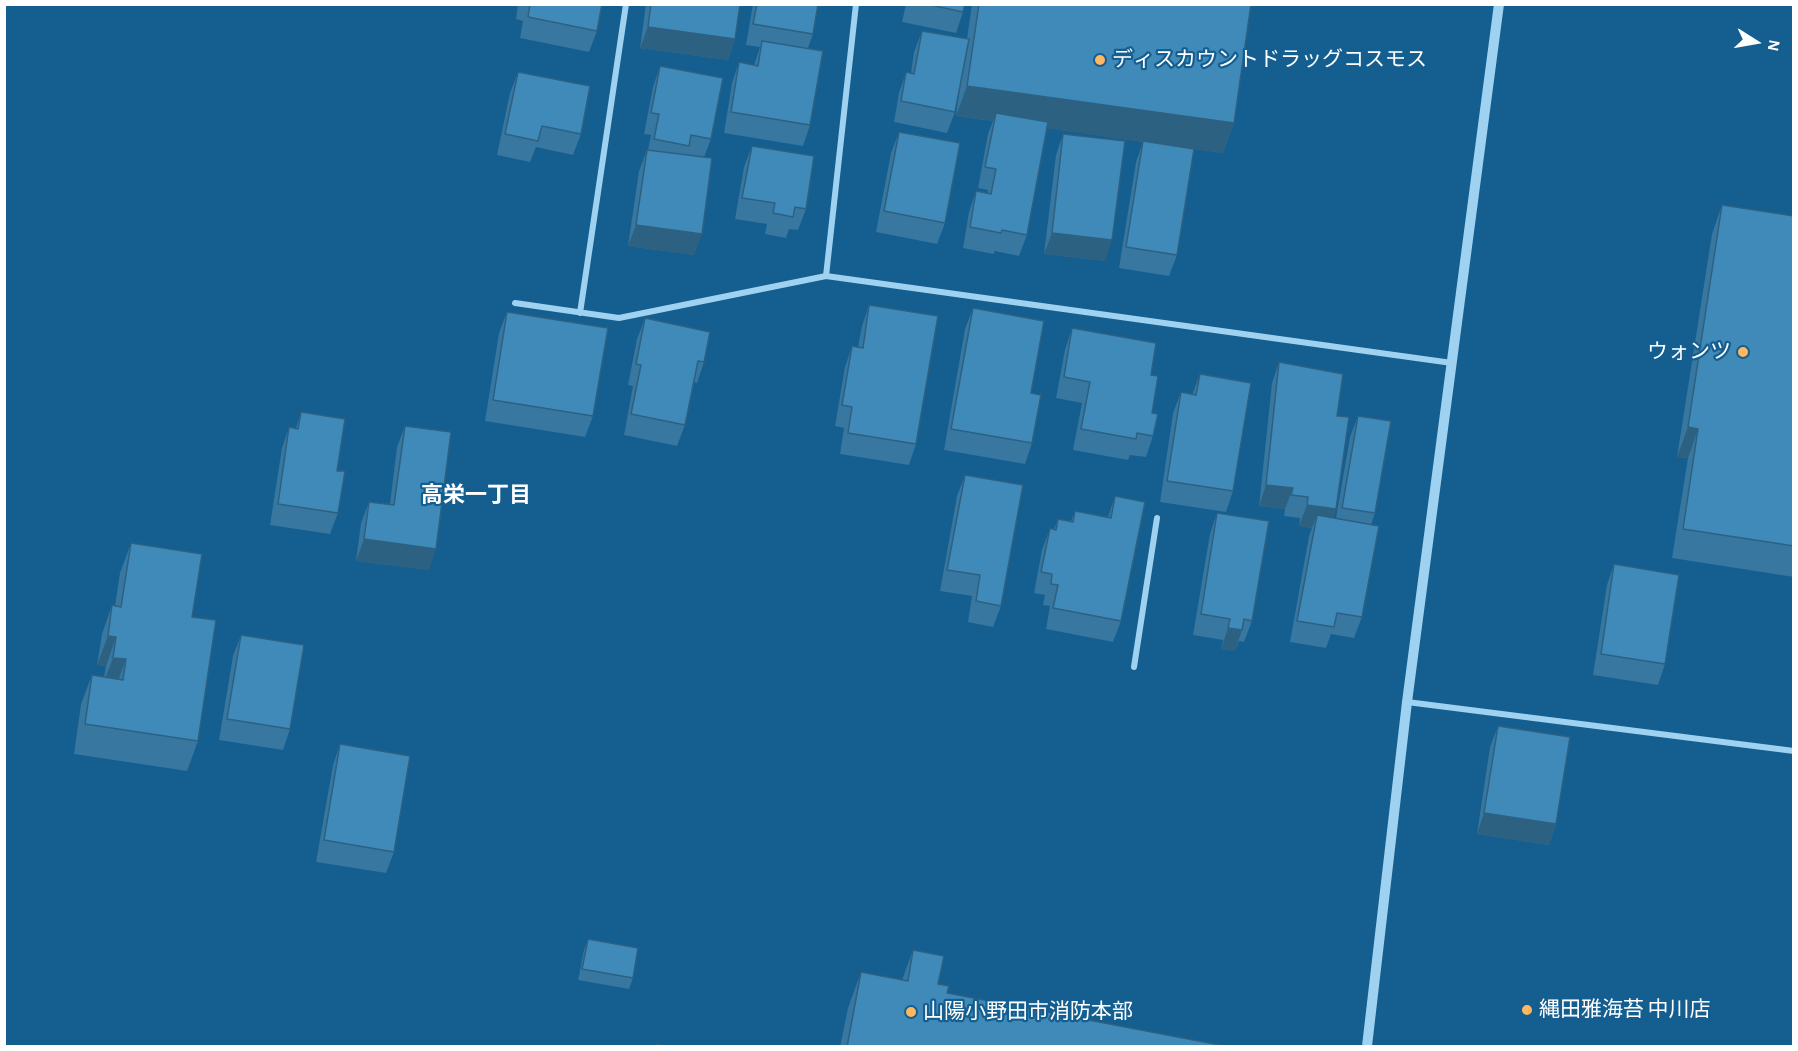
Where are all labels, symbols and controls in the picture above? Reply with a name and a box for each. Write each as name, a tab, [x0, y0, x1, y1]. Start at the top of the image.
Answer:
north arrow	[1726, 12, 1786, 72]
text: N	[1765, 38, 1783, 52]
place label: ディスカウントドラッグコスモス	[1112, 47, 1427, 73]
marker: ディスカウントドラッグコスモス	[1093, 53, 1107, 67]
place label: ウォンツ	[1647, 339, 1731, 365]
marker: ウォンツ	[1736, 345, 1750, 359]
district label: 高栄一丁目	[421, 482, 531, 508]
place label: 縄田雅海苔 中川店	[1539, 997, 1710, 1023]
place label: 山陽小野田市消防本部	[923, 999, 1133, 1025]
marker: 縄田雅海苔 中川店	[1520, 1003, 1534, 1017]
marker: 山陽小野田市消防本部	[904, 1005, 918, 1019]

